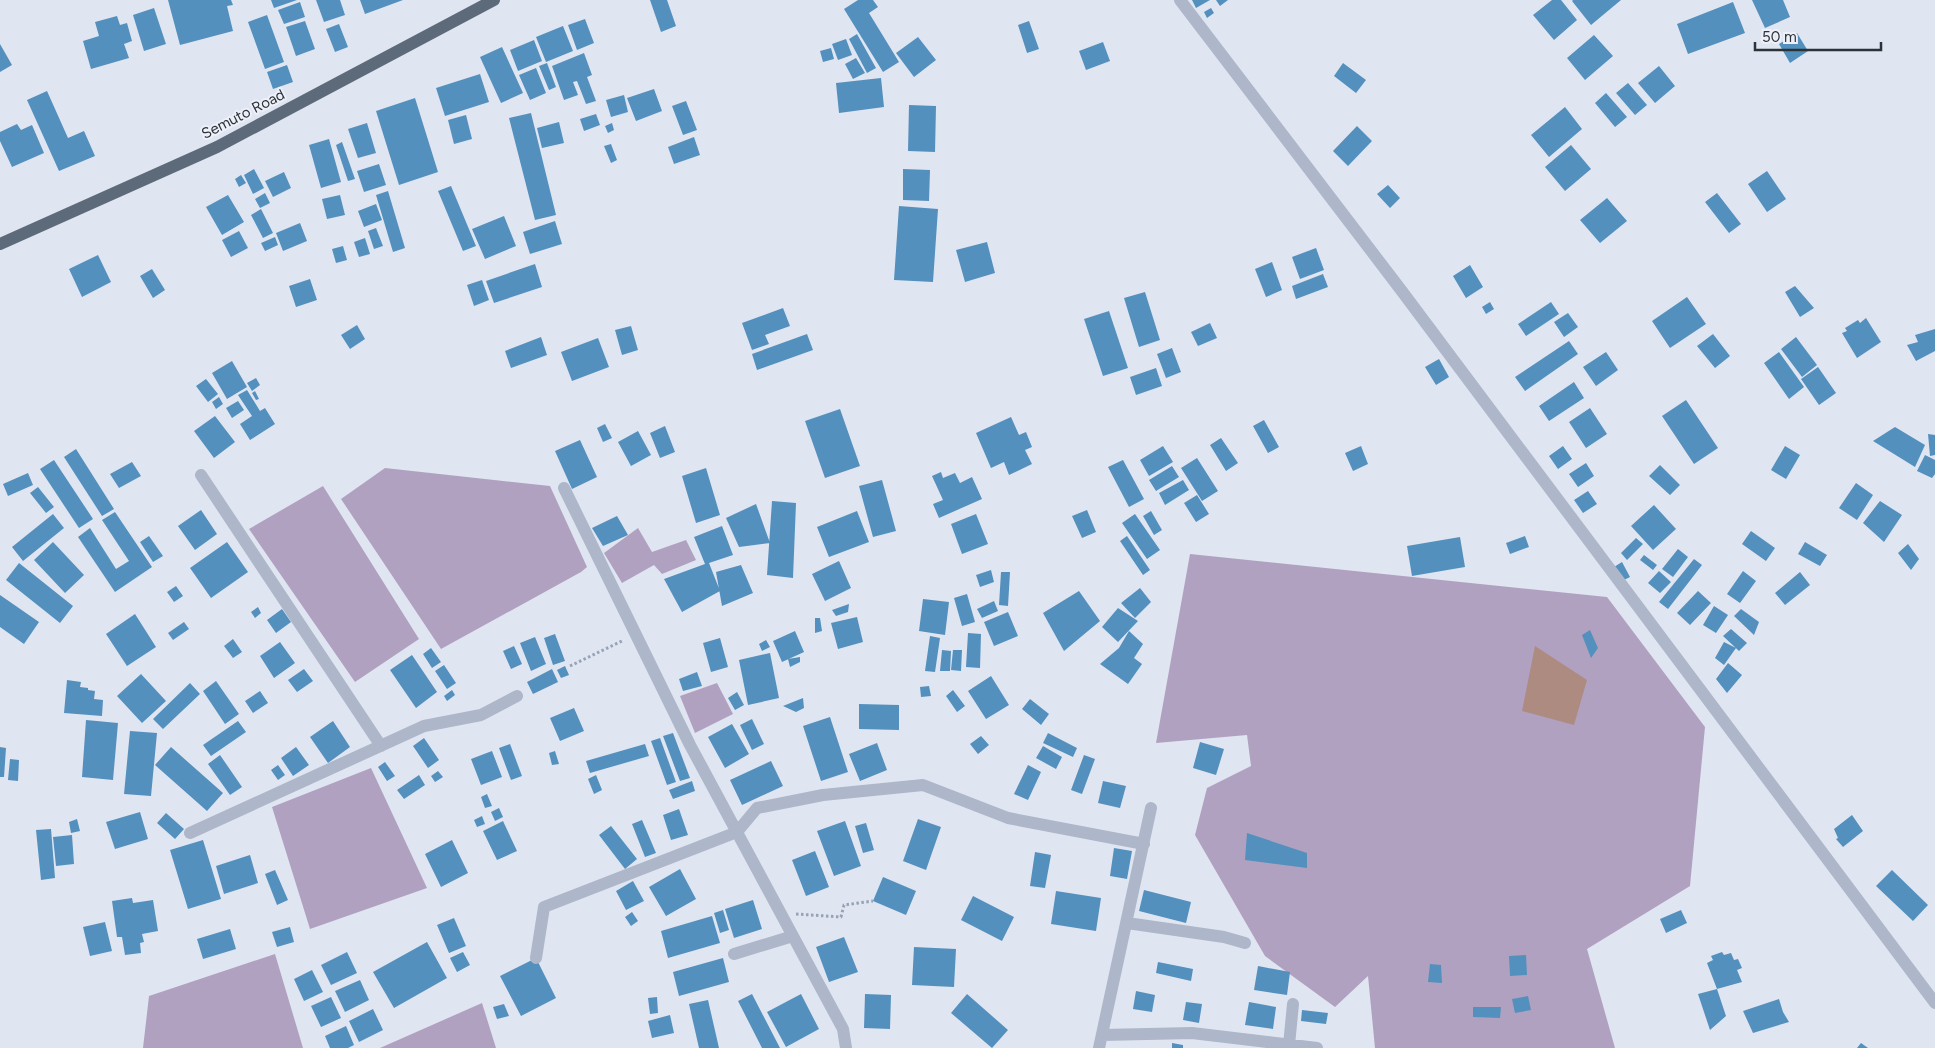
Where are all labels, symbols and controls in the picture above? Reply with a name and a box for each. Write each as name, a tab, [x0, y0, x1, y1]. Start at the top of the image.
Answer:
scale bar	[1755, 20, 1881, 52]
text: 50 m	[1762, 28, 1797, 46]
street label: Semuto Road	[198, 85, 288, 143]

